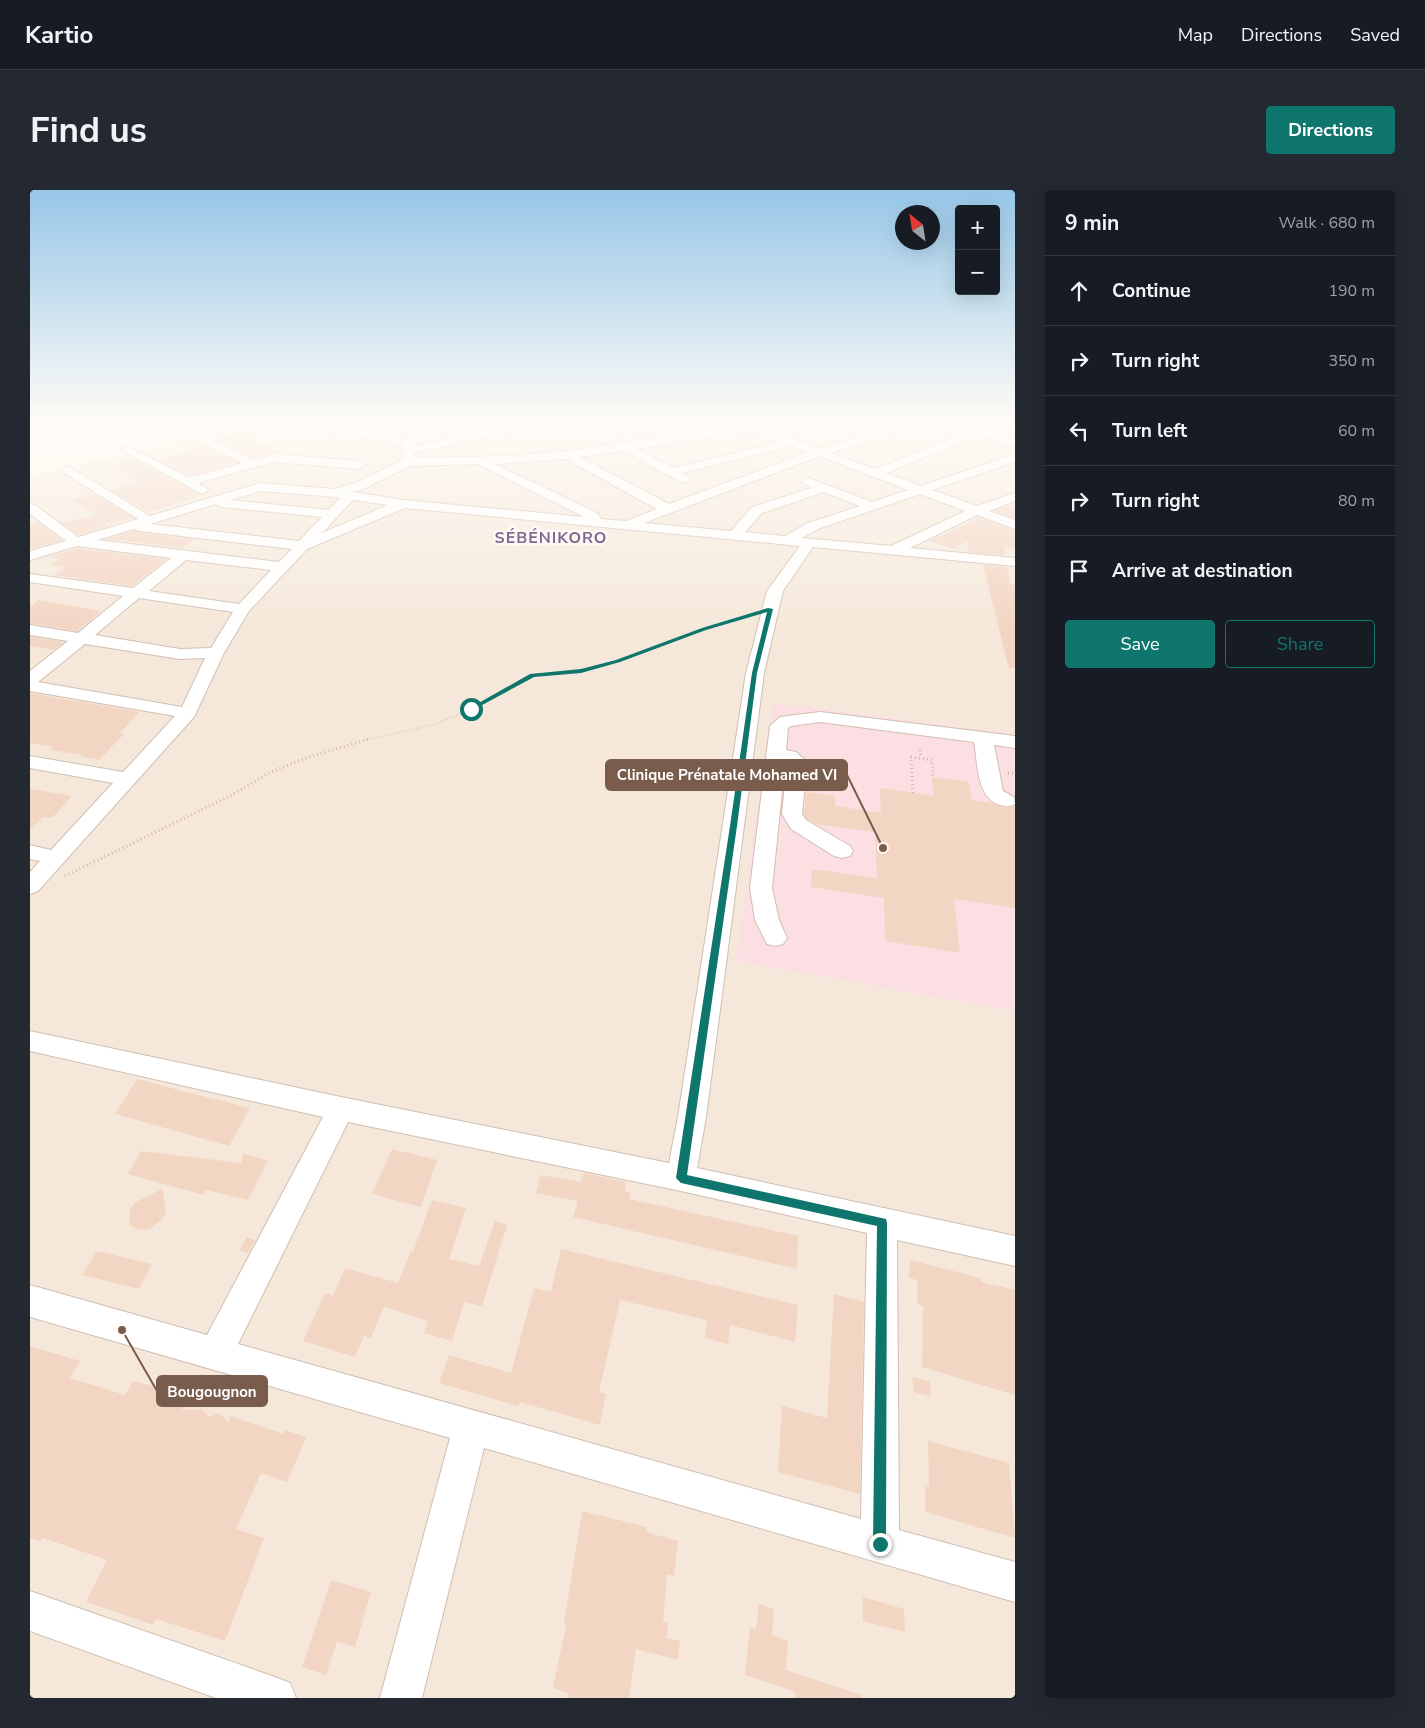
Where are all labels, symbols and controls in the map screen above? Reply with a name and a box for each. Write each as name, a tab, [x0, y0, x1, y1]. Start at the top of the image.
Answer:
text: Kartio	[25, 19, 93, 51]
text: Map	[1178, 23, 1213, 47]
text: Directions	[1241, 23, 1322, 47]
text: Saved	[1350, 23, 1400, 47]
button: Directions	[1266, 106, 1395, 154]
text: Find us	[30, 107, 147, 154]
north arrow	[895, 205, 940, 250]
map controls	[955, 205, 1000, 295]
button: +	[955, 205, 1000, 250]
text: 9 min	[1065, 209, 1119, 237]
text: Walk · 680 m	[1279, 212, 1375, 234]
button: −	[955, 250, 1000, 295]
icon: ahead	[1065, 277, 1093, 305]
text: Continue	[1112, 278, 1191, 304]
text: 190 m	[1328, 280, 1375, 302]
icon: right	[1065, 347, 1093, 375]
text: Turn right	[1112, 348, 1199, 374]
text: 350 m	[1328, 350, 1375, 372]
icon: left	[1065, 417, 1093, 445]
text: Turn left	[1112, 418, 1187, 444]
text: 60 m	[1338, 420, 1375, 442]
icon: right	[1065, 487, 1093, 515]
text: Turn right	[1112, 488, 1199, 514]
text: 80 m	[1338, 490, 1375, 512]
district label: SÉBÉNIKORO	[495, 527, 607, 549]
icon: arrive	[1065, 557, 1093, 585]
text: Arrive at destination	[1112, 558, 1293, 584]
button: Save	[1065, 620, 1215, 668]
button: Share	[1225, 620, 1375, 668]
route start	[460, 698, 483, 721]
callout: Clinique Prénatale Mohamed VI	[606, 760, 847, 790]
text: Clinique Prénatale Mohamed VI	[617, 765, 837, 785]
callout: Bougougnon	[157, 1376, 267, 1406]
text: Bougougnon	[167, 1382, 257, 1402]
route end	[869, 1533, 892, 1556]

